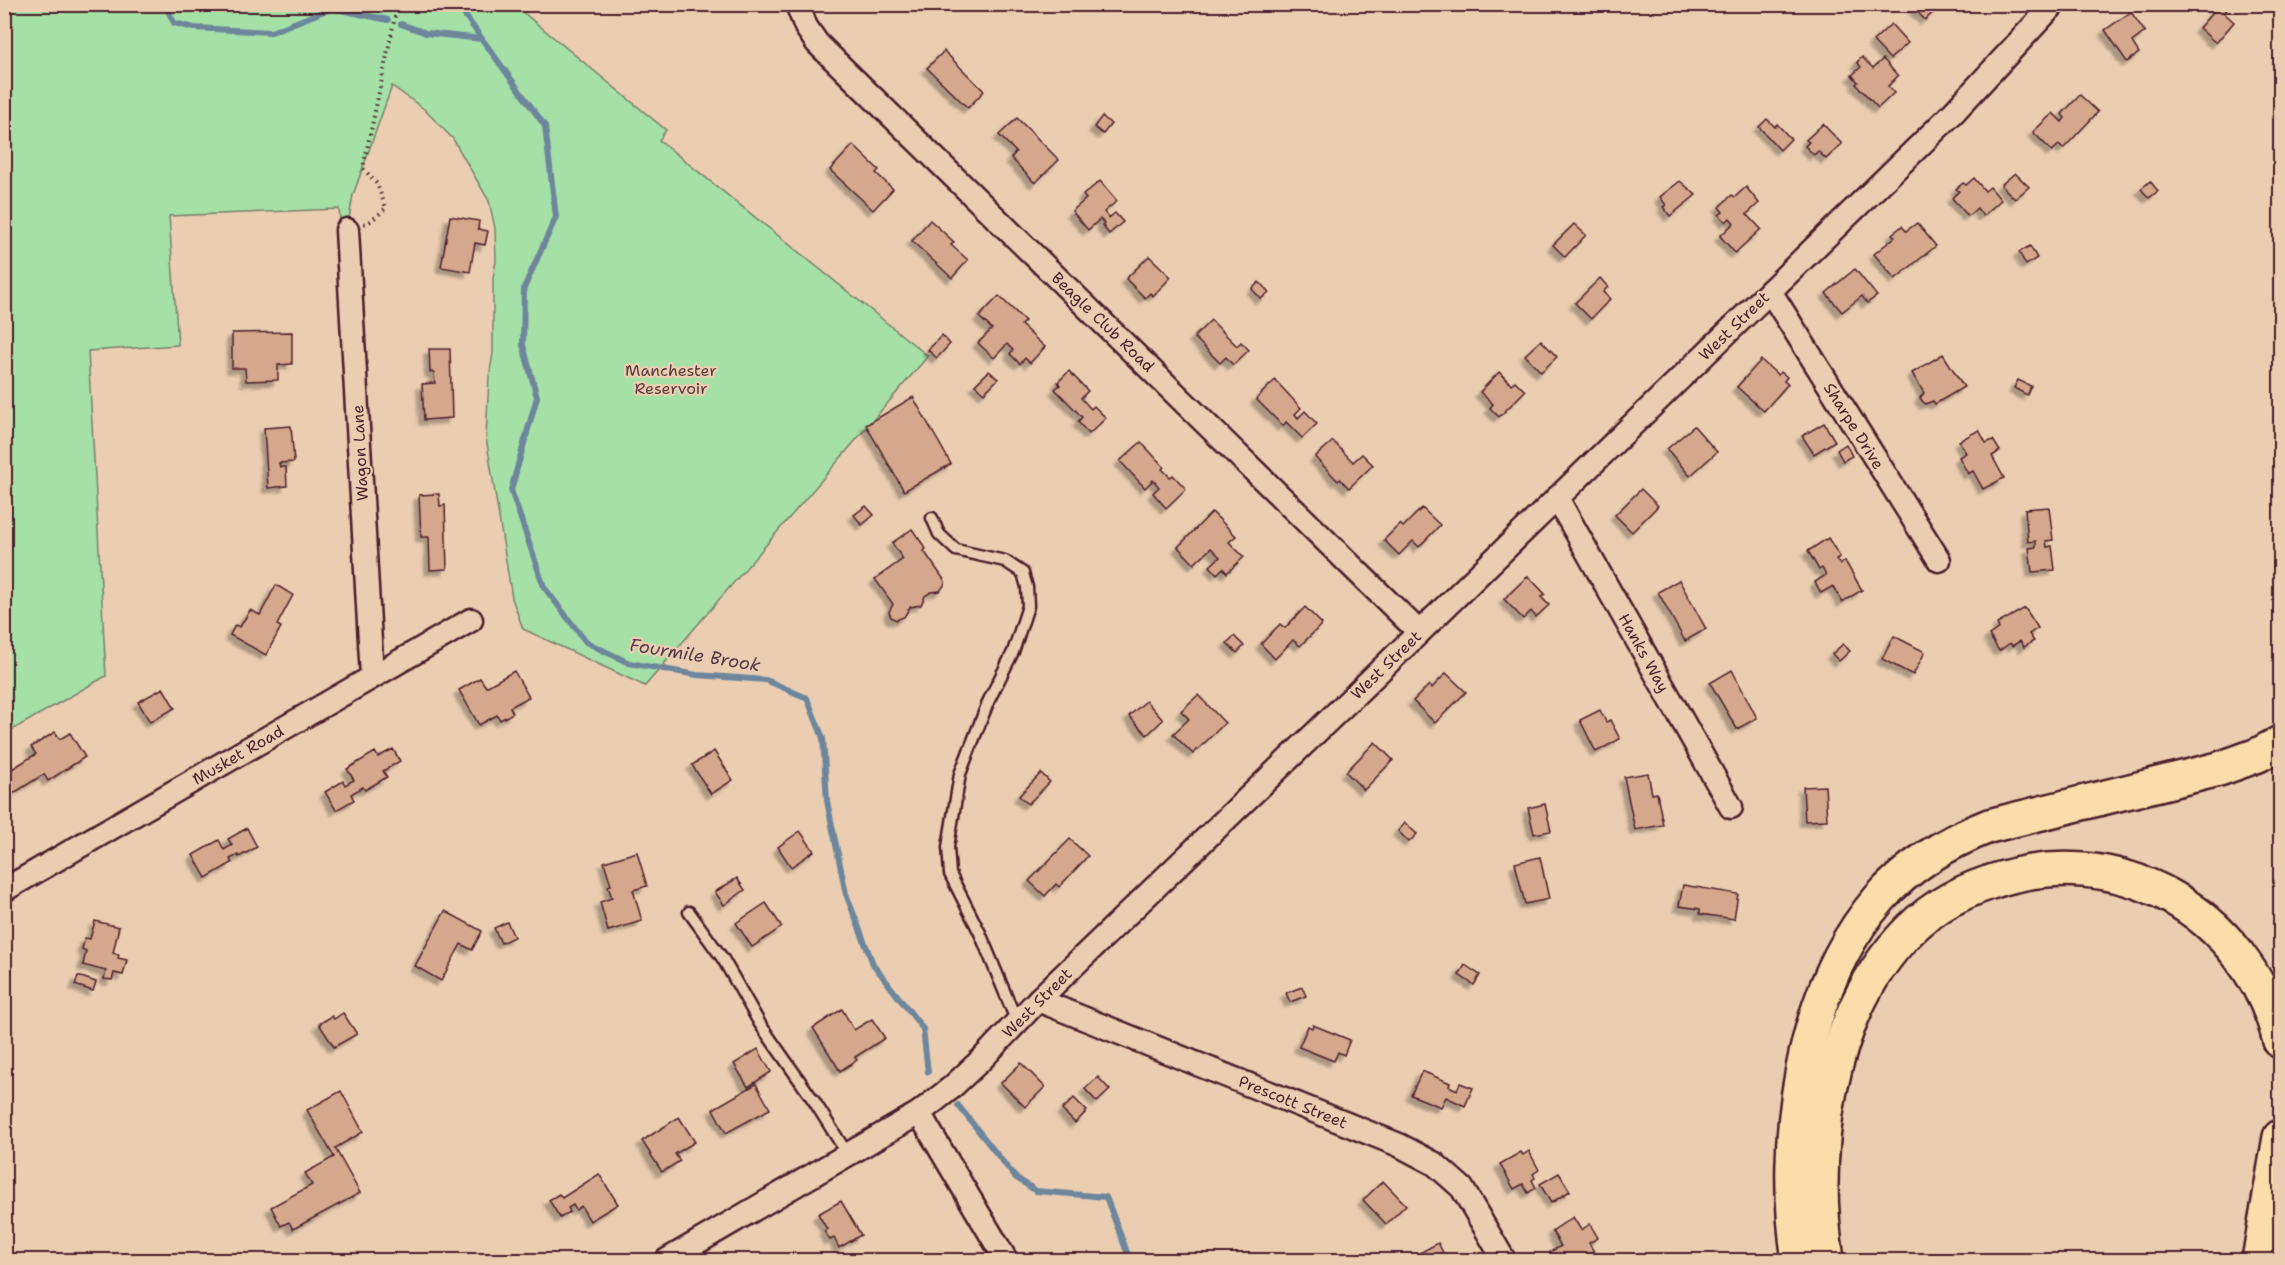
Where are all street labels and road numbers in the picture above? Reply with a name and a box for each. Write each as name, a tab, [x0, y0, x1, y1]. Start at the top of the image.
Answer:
street label: Beagle Club Road	[1047, 267, 1159, 377]
street label: West Street	[1694, 287, 1774, 365]
street label: Sharpe Drive	[1819, 379, 1889, 473]
street label: Wagon Lane	[347, 404, 373, 502]
street label: Hanks Way	[1614, 610, 1674, 696]
street label: West Street	[1346, 626, 1426, 704]
street label: Musket Road	[189, 720, 287, 790]
street label: West Street	[998, 964, 1076, 1042]
street label: Prescott Street	[1235, 1071, 1351, 1133]

